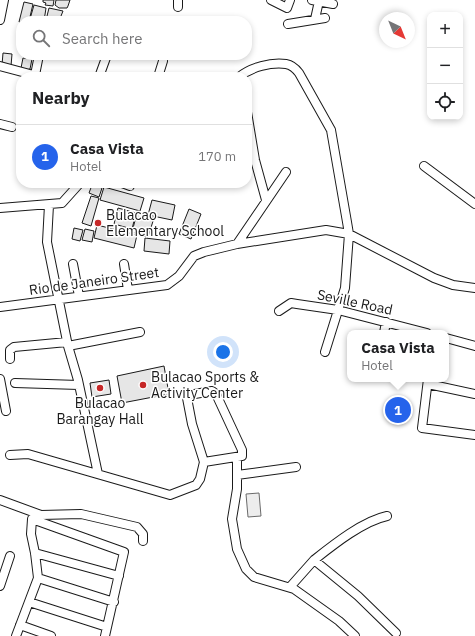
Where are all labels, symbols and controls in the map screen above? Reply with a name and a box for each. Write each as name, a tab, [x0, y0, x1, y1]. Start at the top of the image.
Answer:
north arrow	[379, 12, 415, 48]
map controls	[427, 12, 463, 120]
button: +	[427, 12, 463, 48]
search box	[16, 16, 252, 60]
icon: search	[30, 27, 52, 49]
text: Search here	[62, 29, 142, 48]
button: −	[427, 48, 463, 84]
button: locate	[427, 84, 463, 120]
text: Nearby	[32, 87, 90, 109]
text: Casa Vista	[70, 139, 144, 158]
text: 1	[41, 148, 49, 165]
text: 170 m	[198, 148, 236, 165]
text: Hotel	[70, 158, 102, 175]
place label: Bulacao Elementary School	[106, 206, 224, 240]
marker: Bulacao Elementary School	[93, 218, 103, 228]
street label: Rio de Janeiro Street	[28, 263, 160, 299]
street label: Seville Road	[316, 285, 394, 319]
popup	[347, 330, 449, 382]
text: Casa Vista	[361, 338, 435, 357]
your location	[213, 342, 233, 362]
text: Hotel	[361, 357, 393, 374]
place label: Bulacao Sports & Activity Center	[151, 368, 259, 402]
marker: Bulacao Sports & Activity Center	[138, 380, 148, 390]
marker: Bulacao Barangay Hall	[95, 383, 105, 393]
place label: Bulacao Barangay Hall	[56, 394, 144, 428]
pin: 1	[385, 395, 411, 425]

